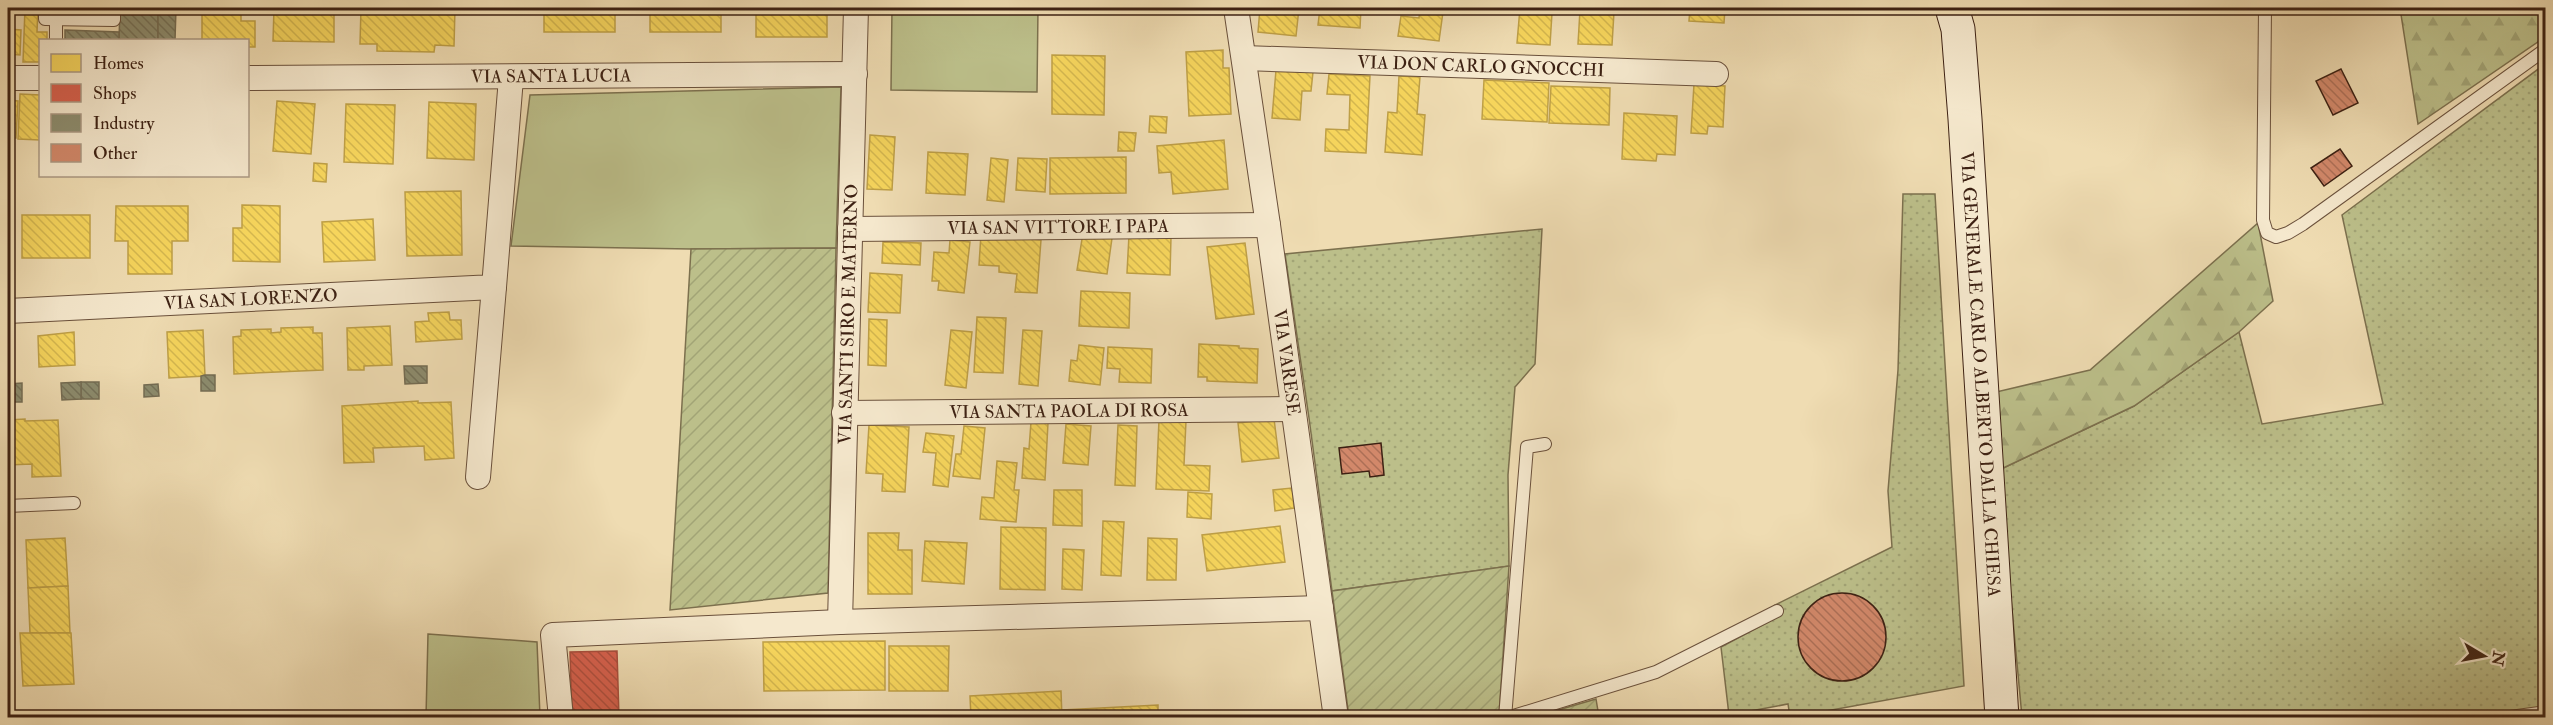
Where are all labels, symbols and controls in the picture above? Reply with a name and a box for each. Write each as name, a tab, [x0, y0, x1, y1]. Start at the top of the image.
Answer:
legend	[39, 39, 249, 177]
street label: VIA DON CARLO GNOCCHI	[1357, 51, 1605, 82]
text: Homes	[93, 52, 144, 75]
street label: VIA SANTA LUCIA	[471, 64, 632, 89]
text: Shops	[93, 82, 136, 105]
text: Industry	[93, 112, 155, 135]
text: Other	[93, 142, 137, 165]
street label: VIA GENERALE CARLO ALBERTO DALLA CHIESA	[1955, 151, 2006, 598]
street label: VIA SANTI SIRO E MATERNO	[834, 184, 863, 445]
street label: VIA SAN VITTORE I PAPA	[947, 215, 1169, 240]
street label: VIA SAN LORENZO	[163, 284, 338, 315]
street label: VIA VARESE	[1268, 308, 1305, 417]
street label: VIA SANTA PAOLA DI ROSA	[949, 399, 1189, 424]
north arrow	[2454, 626, 2514, 686]
text: N	[2487, 649, 2509, 668]

